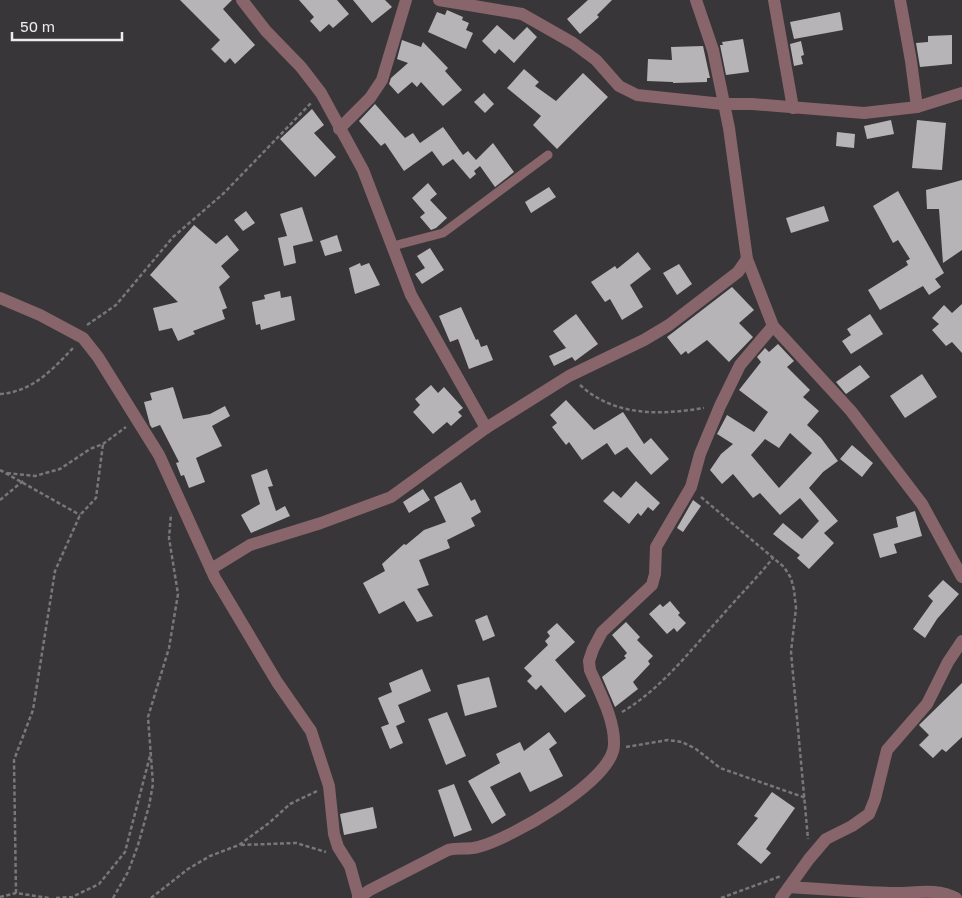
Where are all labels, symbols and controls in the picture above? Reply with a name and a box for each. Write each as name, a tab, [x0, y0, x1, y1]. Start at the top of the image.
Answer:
scale bar	[12, 10, 122, 42]
text: 50 m	[20, 17, 55, 35]

